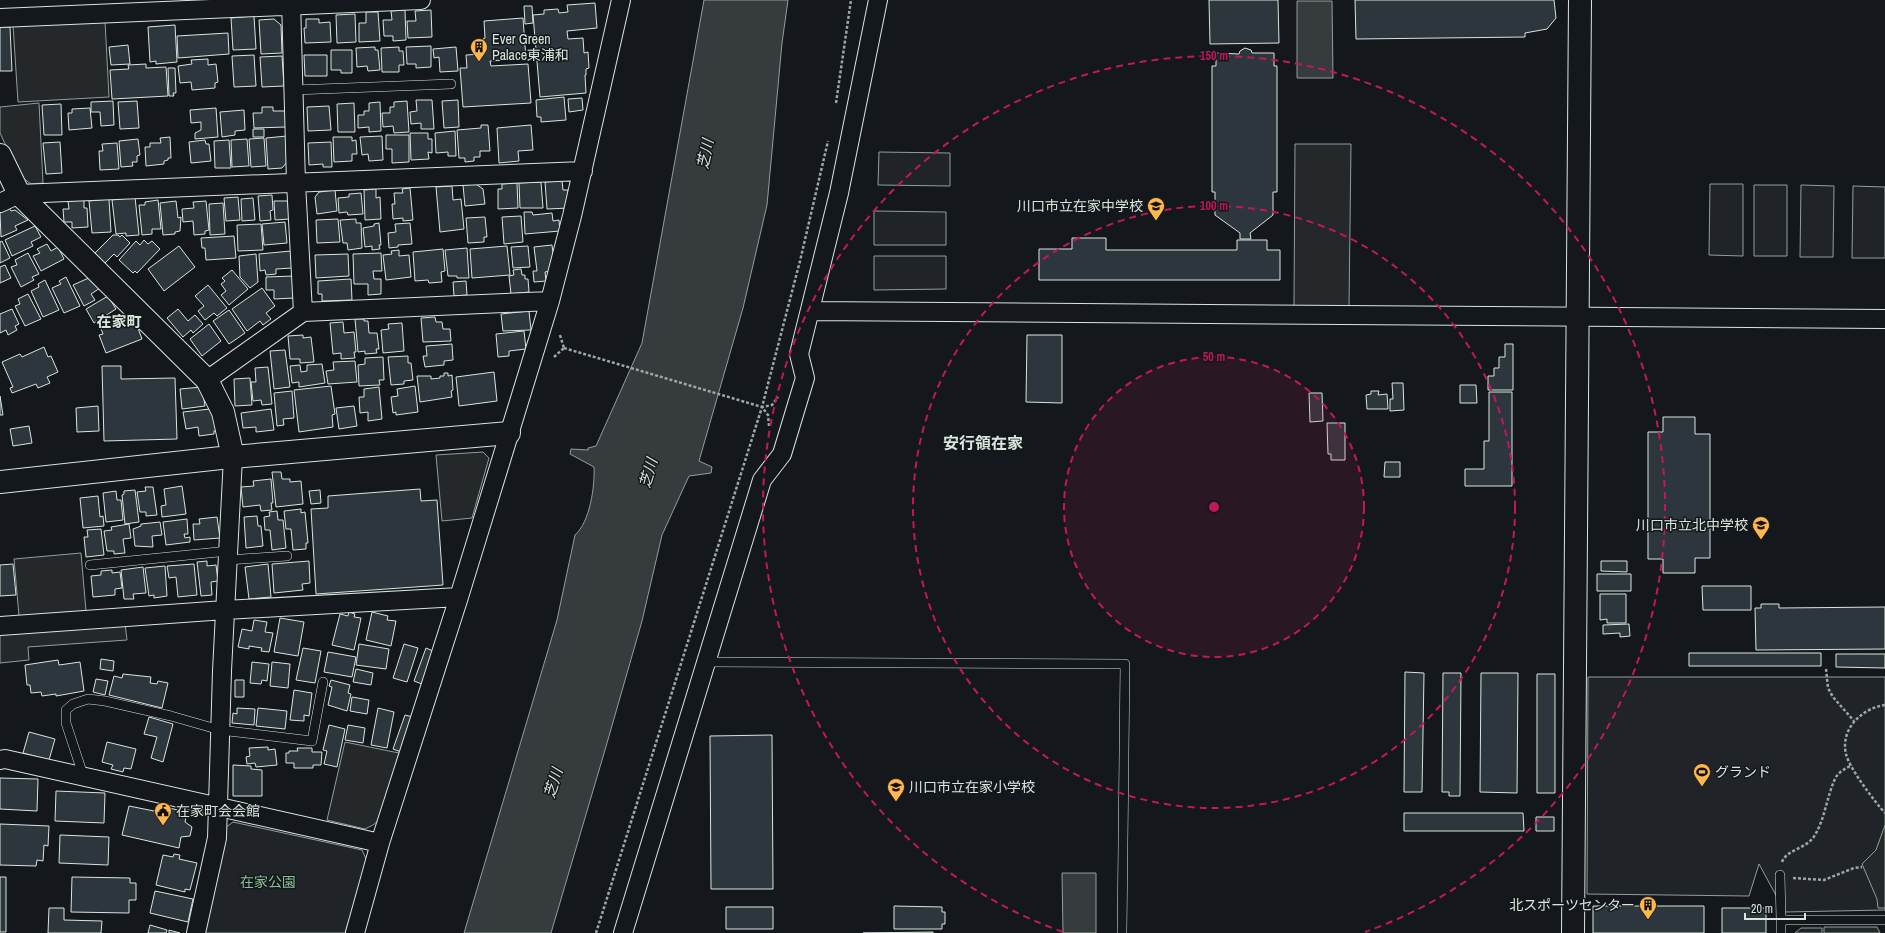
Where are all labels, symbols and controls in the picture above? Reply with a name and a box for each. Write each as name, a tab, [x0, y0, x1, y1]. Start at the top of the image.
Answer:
place label: Ever Green Palace東浦和	[492, 30, 569, 64]
building icon: Ever Green Palace東浦和	[469, 37, 489, 62]
text: 150 m	[1200, 48, 1228, 64]
water label: 芝川	[692, 135, 719, 171]
school or university icon: 川口市立在家中学校	[1146, 196, 1166, 221]
place label: 川口市立在家中学校	[1017, 197, 1143, 215]
text: 100 m	[1200, 198, 1228, 214]
district label: 在家町	[96, 311, 142, 332]
text: 50 m	[1203, 349, 1225, 365]
district label: 安行領在家	[943, 432, 1023, 454]
water label: 芝川	[634, 454, 663, 490]
centre of rings	[1207, 500, 1221, 514]
school or university icon: 川口市立北中学校	[1751, 515, 1771, 540]
place label: 川口市立北中学校	[1636, 516, 1748, 534]
sports icon: グランド	[1692, 762, 1712, 787]
place label: グランド	[1715, 763, 1771, 781]
water label: 芝川	[539, 764, 568, 800]
school or university icon: 川口市立在家小学校	[886, 777, 906, 802]
place label: 川口市立在家小学校	[909, 778, 1035, 796]
public building icon: 在家町会会館	[153, 801, 173, 826]
place label: 在家町会会館	[176, 802, 260, 820]
park label: 在家公園	[240, 873, 296, 891]
building icon: 北スポーツセンター	[1638, 895, 1658, 920]
scale bar	[1745, 895, 1805, 921]
place label: 北スポーツセンター	[1509, 896, 1635, 914]
text: 20 m	[1751, 901, 1773, 917]

